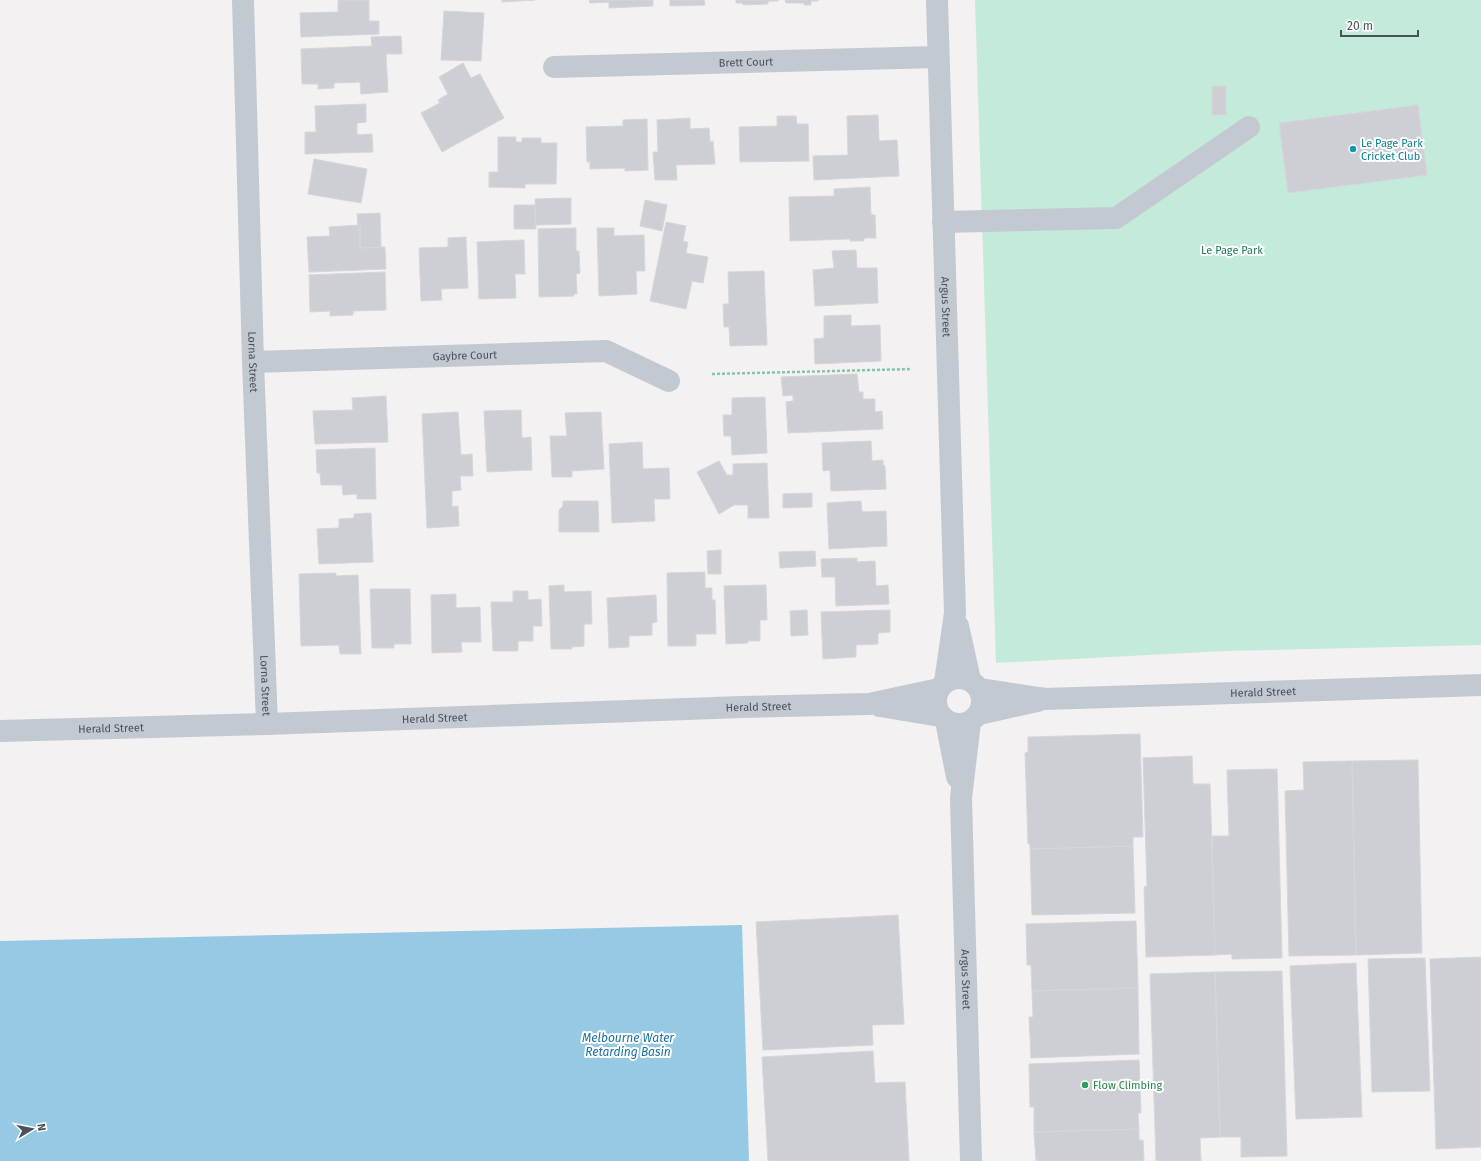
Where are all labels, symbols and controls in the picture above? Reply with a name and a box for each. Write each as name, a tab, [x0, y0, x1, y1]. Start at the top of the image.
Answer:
scale bar	[1341, 12, 1418, 38]
text: 20 m	[1347, 19, 1373, 33]
street label: Brett Court	[719, 55, 773, 69]
place label: Le Page Park Cricket Club	[1361, 137, 1423, 163]
marker: Le Page Park Cricket Club	[1348, 144, 1358, 154]
park label: Le Page Park	[1201, 244, 1263, 257]
street label: Argus Street	[939, 276, 953, 337]
street label: Lorna Street	[246, 331, 261, 393]
street label: Gaybre Court	[432, 348, 497, 363]
street label: Lorna Street	[258, 655, 273, 716]
street label: Herald Street	[1230, 684, 1296, 700]
street label: Herald Street	[725, 699, 792, 714]
street label: Herald Street	[402, 710, 468, 726]
street label: Herald Street	[78, 721, 144, 735]
street label: Argus Street	[959, 949, 973, 1010]
water label: Melbourne Water Retarding Basin	[582, 1031, 674, 1059]
place label: Flow Climbing	[1093, 1079, 1163, 1092]
marker: Flow Climbing	[1080, 1080, 1090, 1090]
north arrow	[12, 1109, 52, 1149]
text: N	[34, 1123, 48, 1132]

